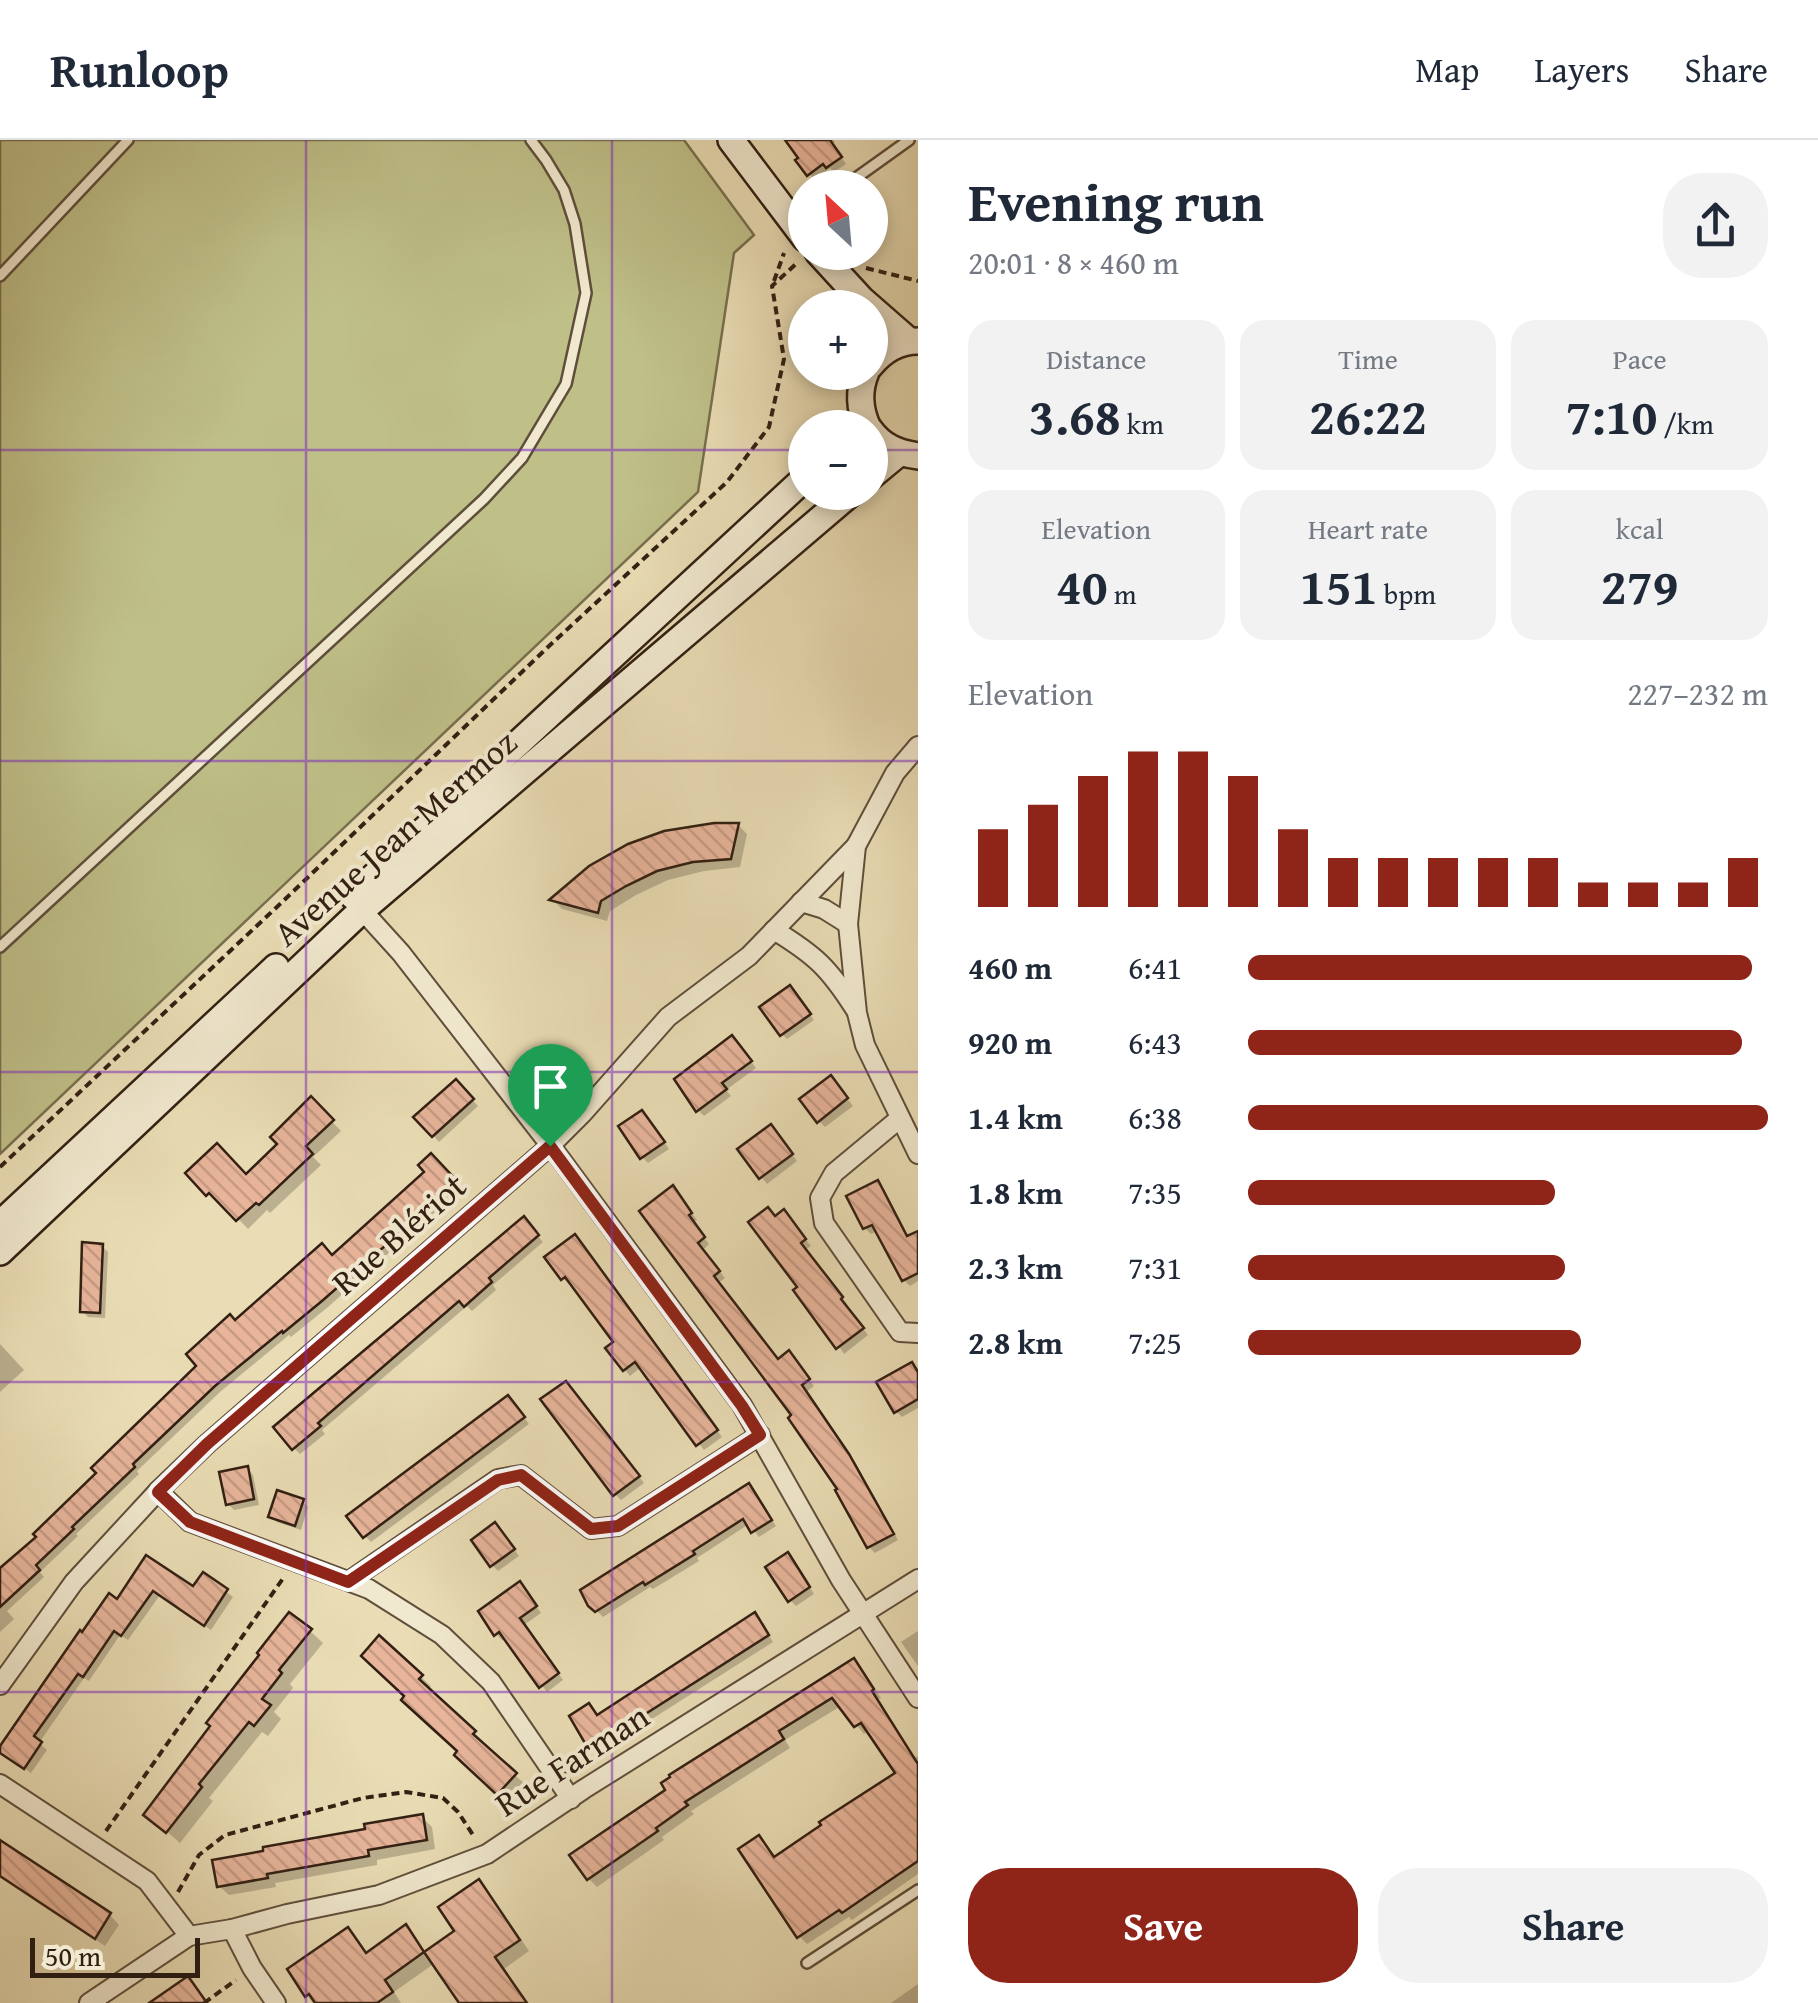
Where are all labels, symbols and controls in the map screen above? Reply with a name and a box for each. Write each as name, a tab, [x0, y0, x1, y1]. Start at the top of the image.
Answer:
text: Runloop	[50, 34, 229, 105]
text: Map	[1415, 44, 1479, 95]
text: Layers	[1534, 44, 1629, 95]
text: Share	[1684, 44, 1768, 95]
text: Evening run	[968, 161, 1264, 241]
north arrow	[788, 170, 888, 270]
map controls	[788, 170, 888, 510]
button: share	[1663, 173, 1768, 278]
text: 20:01 · 8 × 460 m	[968, 239, 1179, 286]
button: +	[788, 290, 888, 390]
text: Distance	[1046, 338, 1147, 379]
text: Time	[1338, 338, 1398, 379]
text: Pace	[1613, 338, 1667, 379]
text: 3.68	[1029, 379, 1121, 452]
text: 26:22	[1309, 379, 1427, 452]
text: 7:10	[1565, 379, 1657, 452]
text: km	[1121, 403, 1164, 444]
text: /km	[1657, 403, 1714, 444]
button: −	[788, 410, 888, 510]
text: Elevation	[1042, 508, 1151, 549]
text: Heart rate	[1308, 508, 1428, 549]
text: kcal	[1616, 508, 1664, 549]
text: 40	[1056, 549, 1108, 622]
text: 151	[1300, 549, 1378, 622]
text: 279	[1601, 549, 1679, 622]
text: m	[1108, 573, 1137, 614]
text: bpm	[1378, 573, 1436, 614]
text: Elevation	[968, 670, 1093, 717]
text: 227–232 m	[1627, 670, 1768, 717]
street label: Avenue Jean Mermoz	[262, 717, 528, 958]
text: 460 m	[968, 944, 1052, 991]
text: 6:41	[1128, 944, 1182, 991]
text: 920 m	[968, 1019, 1052, 1066]
text: 6:43	[1128, 1019, 1182, 1066]
pin	[508, 1044, 593, 1147]
icon: arrive	[523, 1059, 578, 1114]
text: 1.4 km	[968, 1094, 1063, 1141]
text: 6:38	[1128, 1094, 1182, 1141]
street label: Rue Blériot	[320, 1161, 477, 1307]
text: 1.8 km	[968, 1169, 1063, 1216]
text: 7:35	[1128, 1169, 1182, 1216]
text: 2.3 km	[968, 1244, 1063, 1291]
text: 7:31	[1128, 1244, 1182, 1291]
text: 2.8 km	[968, 1319, 1063, 1366]
text: 7:25	[1128, 1319, 1182, 1366]
street label: Rue Farman	[485, 1690, 659, 1829]
button: Save	[968, 1868, 1358, 1983]
button: Share	[1378, 1868, 1768, 1983]
scale bar	[30, 1933, 200, 1978]
text: 50 m	[45, 1935, 101, 1976]

